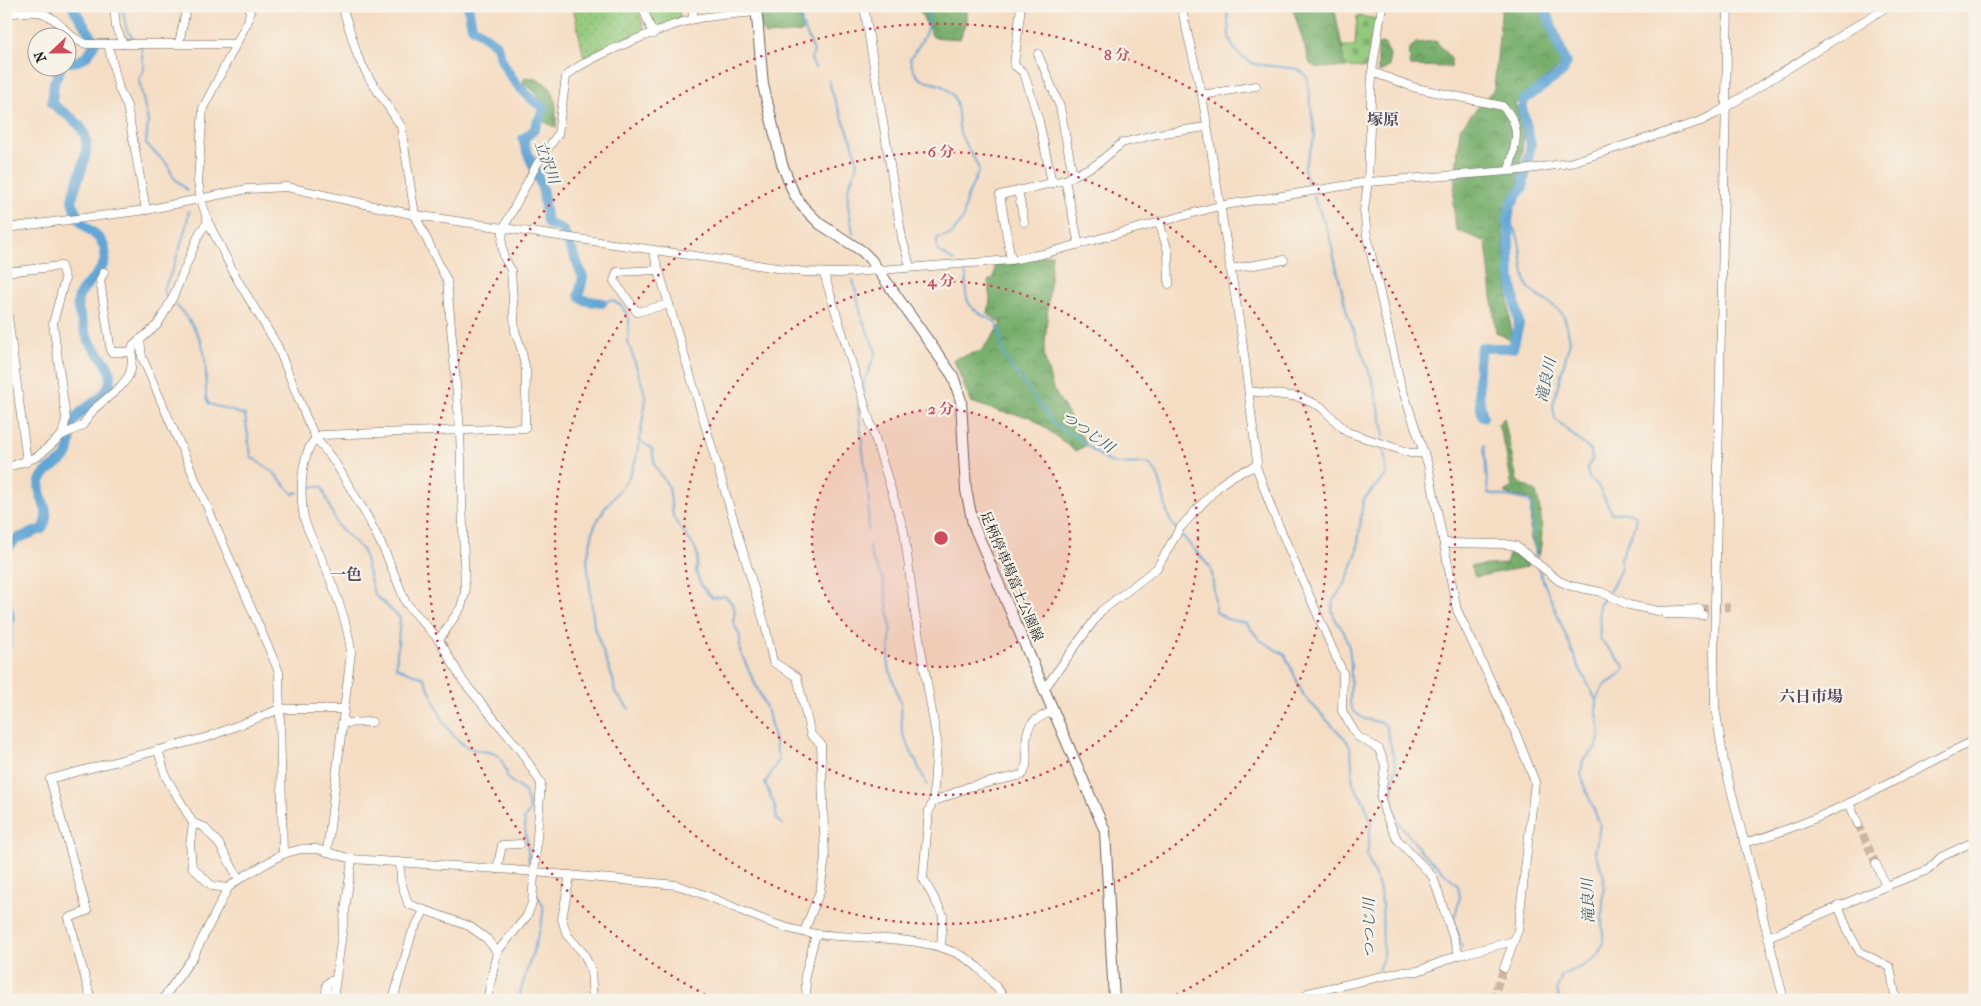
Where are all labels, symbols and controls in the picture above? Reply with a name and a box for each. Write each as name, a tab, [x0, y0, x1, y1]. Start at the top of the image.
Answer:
north arrow	[28, 28, 78, 78]
text: 8 分	[1104, 46, 1130, 64]
text: N	[30, 48, 50, 65]
district label: 塚原	[1367, 110, 1399, 129]
water label: 立沢川	[531, 138, 564, 188]
text: 6 分	[928, 143, 954, 161]
text: 4 分	[926, 272, 955, 290]
water label: 滝良川	[1533, 354, 1560, 404]
text: 2 分	[928, 400, 954, 418]
water label: つつじ川	[1058, 407, 1119, 458]
street label: 足柄停車場富士公園線	[976, 508, 1047, 644]
centre of rings	[932, 529, 950, 547]
district label: 一色	[330, 565, 362, 584]
district label: 六日市場	[1779, 687, 1843, 706]
water label: 滝良川	[1578, 876, 1598, 924]
water label: つつじ川	[1360, 896, 1378, 958]

